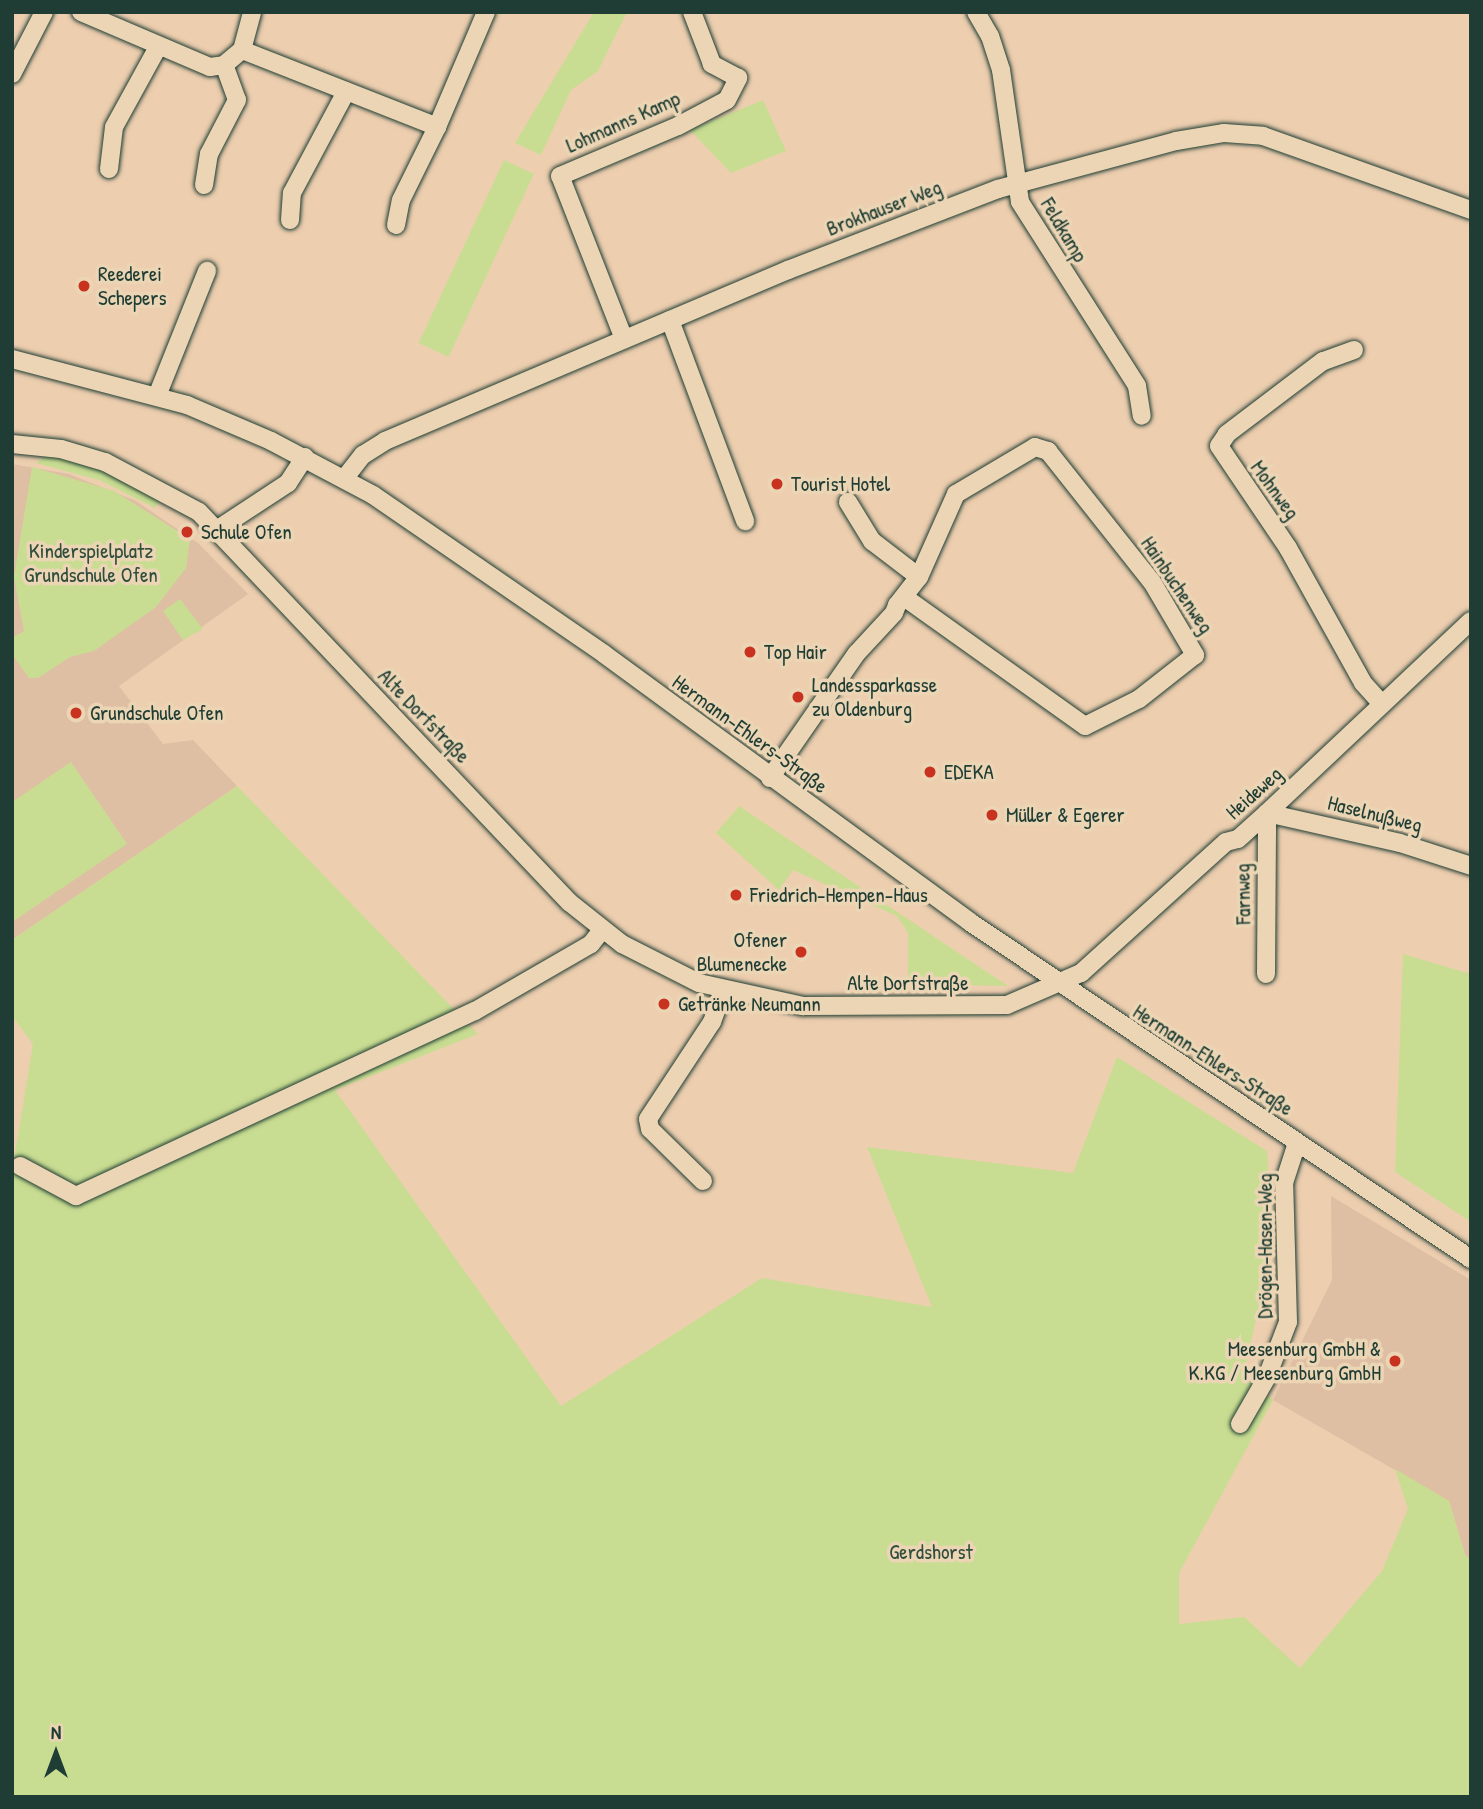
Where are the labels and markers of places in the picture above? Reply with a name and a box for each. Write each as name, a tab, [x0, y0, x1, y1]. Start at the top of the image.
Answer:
place label: Reederei Schepers	[98, 261, 166, 311]
marker: Reederei Schepers	[76, 278, 92, 294]
place label: Tourist Hotel	[791, 471, 890, 497]
marker: Tourist Hotel	[769, 476, 785, 492]
place label: Schule Ofen	[201, 519, 292, 545]
marker: Schule Ofen	[179, 524, 195, 540]
place label: Top Hair	[764, 639, 827, 665]
marker: Top Hair	[742, 644, 758, 660]
place label: Landessparkasse zu Oldenburg	[812, 672, 937, 722]
marker: Landessparkasse zu Oldenburg	[790, 689, 806, 705]
place label: Grundschule Ofen	[90, 700, 224, 726]
marker: Grundschule Ofen	[68, 705, 84, 721]
place label: EDEKA	[944, 759, 994, 785]
marker: EDEKA	[922, 764, 938, 780]
place label: Müller & Egerer	[1006, 802, 1125, 828]
marker: Müller & Egerer	[984, 807, 1000, 823]
place label: Friedrich-Hempen-Haus	[750, 882, 928, 908]
marker: Friedrich-Hempen-Haus	[728, 887, 744, 903]
place label: Ofener Blumenecke	[697, 927, 787, 977]
marker: Ofener Blumenecke	[793, 944, 809, 960]
place label: Getränke Neumann	[678, 991, 821, 1017]
marker: Getränke Neumann	[656, 996, 672, 1012]
place label: Meesenburg GmbH & K.KG / Meesenburg GmbH	[1189, 1336, 1381, 1386]
marker: Meesenburg GmbH & K.KG / Meesenburg GmbH	[1387, 1353, 1403, 1369]

